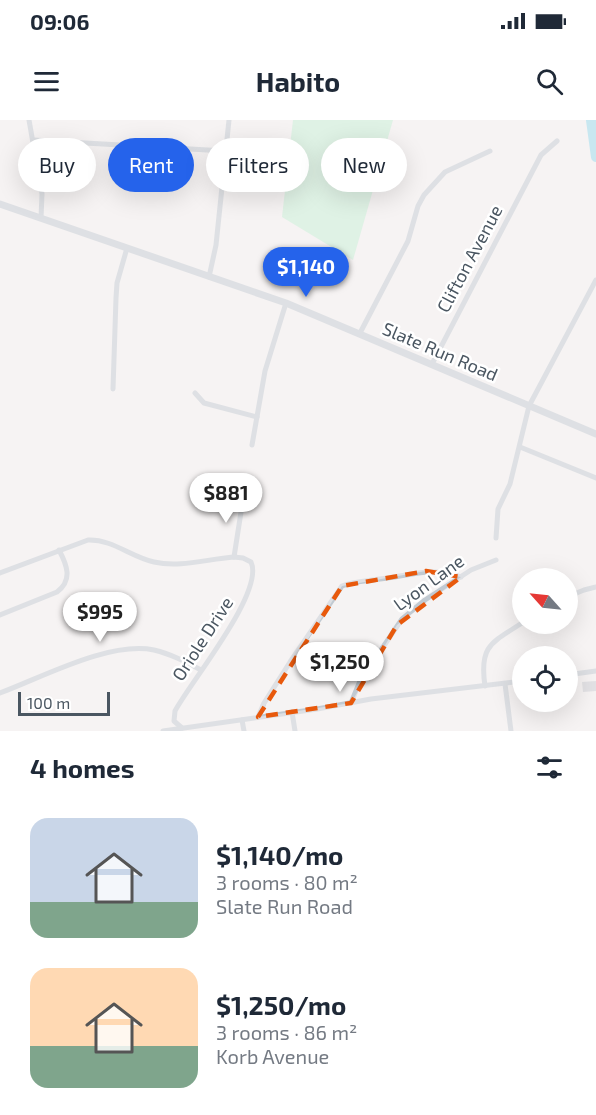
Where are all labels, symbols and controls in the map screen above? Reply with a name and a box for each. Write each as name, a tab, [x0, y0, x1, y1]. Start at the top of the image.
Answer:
text: 09:06	[30, 8, 89, 34]
icon: menu	[30, 65, 63, 98]
text: Habito	[256, 65, 340, 97]
icon: search	[533, 65, 566, 98]
chip: Buy	[18, 138, 96, 192]
chip: Rent	[108, 138, 194, 192]
chip: Filters	[206, 138, 309, 192]
chip: New	[321, 138, 407, 192]
street label: Clifton Avenue	[432, 201, 507, 316]
pin: $1,140	[257, 247, 355, 298]
text: $1,140	[277, 254, 335, 278]
street label: Slate Run Road	[379, 317, 501, 385]
pin: $881	[190, 473, 262, 524]
text: $881	[203, 480, 249, 504]
street label: Lyon Lane	[389, 549, 468, 615]
north arrow	[512, 568, 578, 634]
map controls	[512, 568, 578, 712]
pin: $995	[64, 592, 136, 643]
street label: Oriole Drive	[167, 592, 237, 685]
text: $995	[77, 599, 123, 623]
pin: $1,250	[291, 642, 389, 693]
button: locate	[512, 646, 578, 712]
text: $1,250	[310, 649, 370, 673]
scale bar	[18, 689, 110, 716]
text: 100 m	[27, 693, 70, 712]
icon: filters	[533, 751, 566, 784]
text: 4 homes	[30, 752, 135, 783]
text: $1,140/mo	[216, 839, 343, 870]
icon: home	[78, 842, 150, 914]
text: 3 rooms · 80 m²	[216, 870, 358, 894]
text: Slate Run Road	[216, 894, 353, 918]
text: $1,250/mo	[216, 989, 346, 1020]
icon: home	[78, 992, 150, 1064]
text: 3 rooms · 86 m²	[216, 1020, 357, 1044]
text: Korb Avenue	[216, 1044, 329, 1068]

